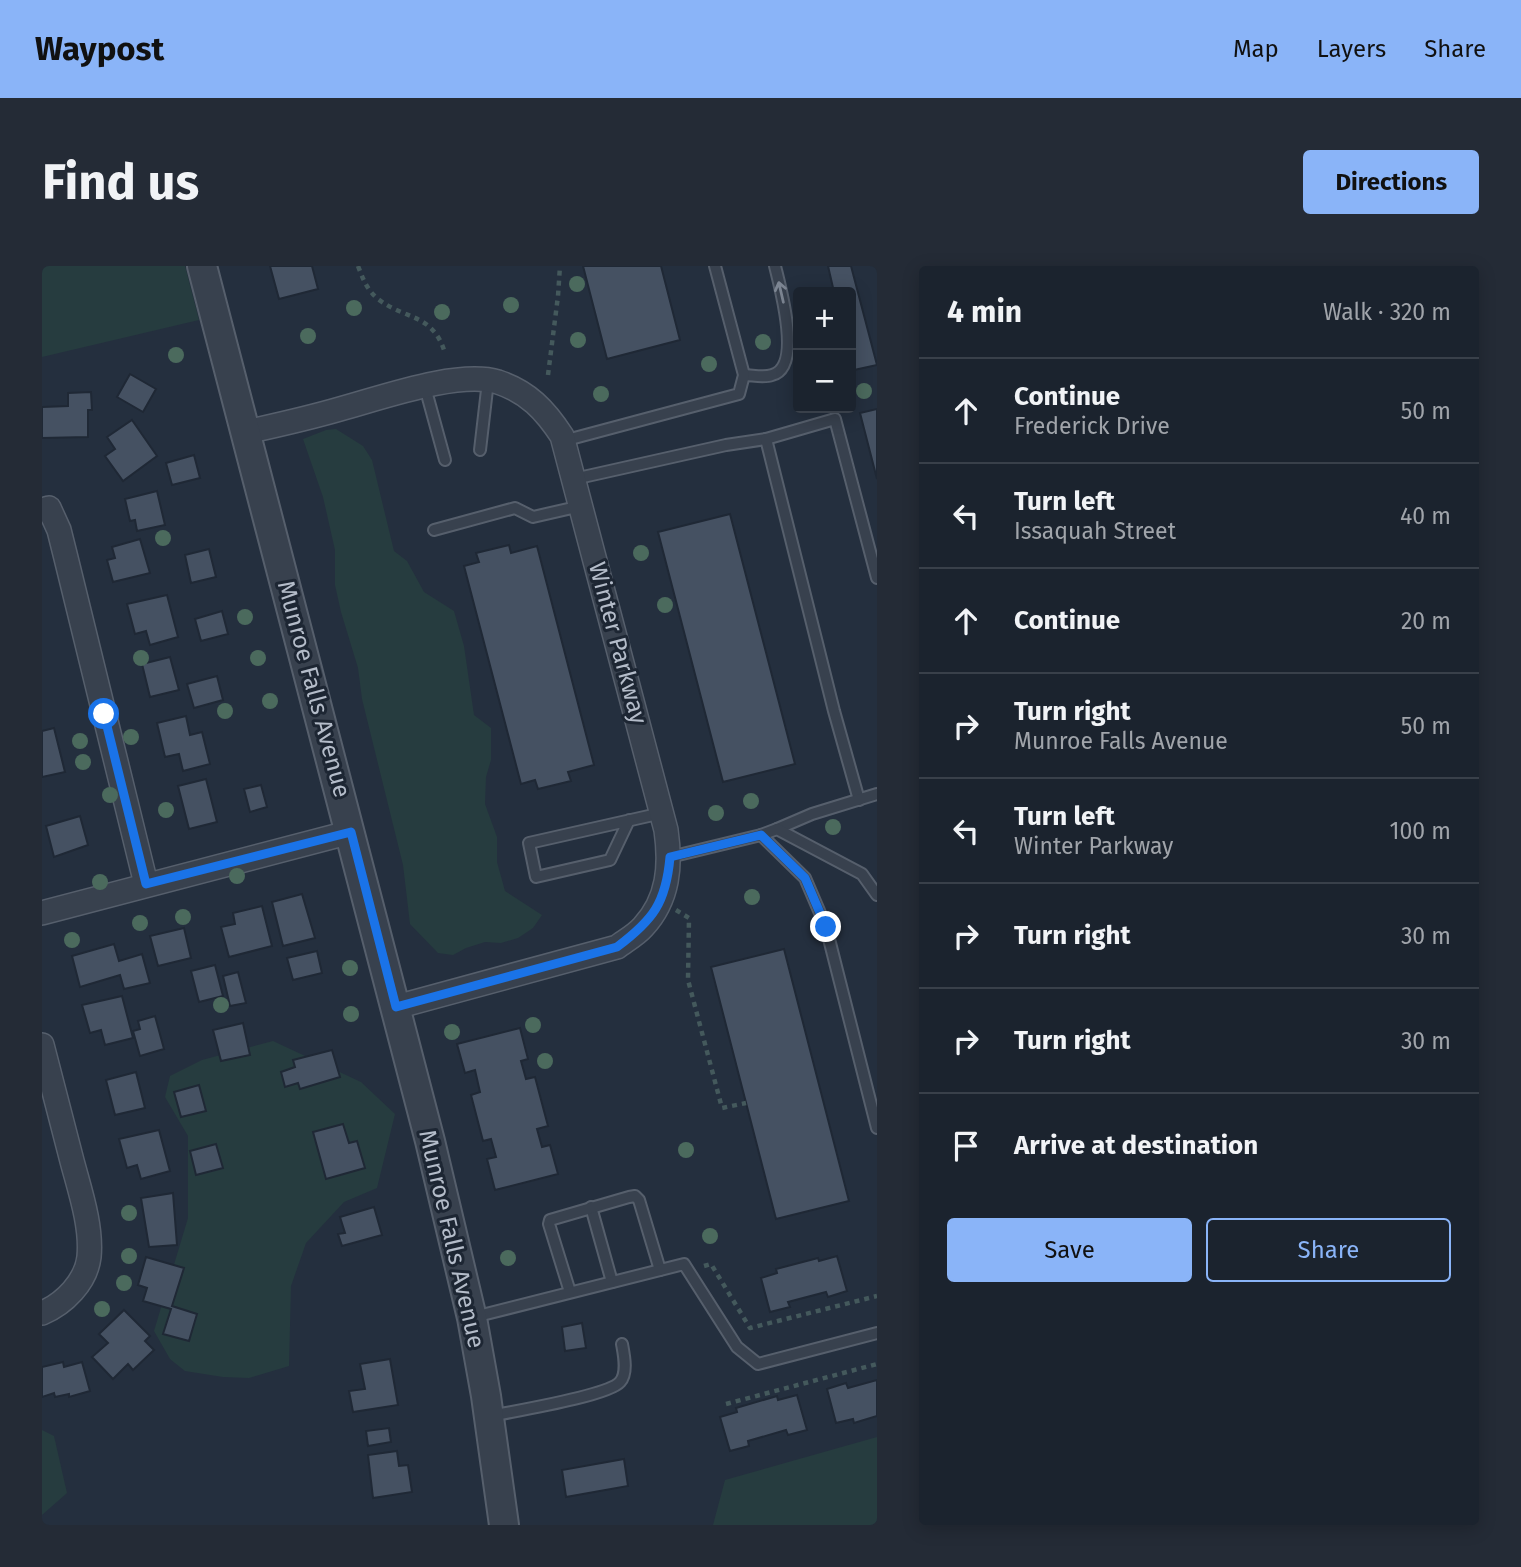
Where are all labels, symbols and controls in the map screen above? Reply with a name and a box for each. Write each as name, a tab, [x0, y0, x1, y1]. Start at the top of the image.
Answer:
text: Waypost	[35, 29, 164, 69]
text: Map	[1233, 35, 1279, 63]
text: Layers	[1317, 35, 1386, 63]
text: Share	[1424, 35, 1486, 63]
button: Directions	[1303, 150, 1479, 214]
text: Find us	[42, 153, 199, 212]
one-way arrow	[774, 282, 787, 304]
map controls	[793, 287, 856, 413]
button: +	[793, 287, 856, 350]
text: 4 min	[947, 294, 1022, 330]
text: Walk · 320 m	[1323, 298, 1451, 326]
button: −	[793, 350, 856, 413]
text: Continue	[1014, 381, 1120, 412]
icon: ahead	[947, 392, 985, 430]
text: 50 m	[1401, 397, 1451, 425]
text: Frederick Drive	[1014, 412, 1170, 440]
text: Turn left	[1014, 486, 1115, 517]
icon: left	[947, 497, 985, 535]
text: 40 m	[1400, 502, 1451, 530]
text: Issaquah Street	[1014, 517, 1176, 545]
street label: Winter Parkway	[583, 559, 653, 727]
street label: Munroe Falls Avenue	[272, 578, 356, 800]
icon: ahead	[947, 602, 985, 640]
text: Continue	[1014, 605, 1120, 636]
text: 20 m	[1401, 607, 1451, 635]
text: Turn right	[1014, 696, 1131, 727]
route start	[88, 698, 119, 729]
icon: right	[947, 707, 985, 745]
text: 50 m	[1401, 712, 1451, 740]
text: Munroe Falls Avenue	[1014, 727, 1228, 755]
text: Turn left	[1014, 801, 1115, 832]
icon: left	[947, 812, 985, 850]
text: 100 m	[1390, 817, 1451, 845]
text: Winter Parkway	[1014, 832, 1173, 860]
route end	[810, 911, 841, 942]
icon: right	[947, 917, 985, 955]
text: Turn right	[1014, 920, 1131, 951]
text: 30 m	[1401, 922, 1451, 950]
icon: right	[947, 1022, 985, 1060]
text: Turn right	[1014, 1025, 1131, 1056]
text: 30 m	[1401, 1027, 1451, 1055]
street label: Munroe Falls Avenue	[413, 1127, 491, 1351]
icon: arrive	[947, 1127, 985, 1165]
text: Arrive at destination	[1014, 1130, 1258, 1161]
button: Save	[947, 1218, 1192, 1282]
button: Share	[1206, 1218, 1451, 1282]

